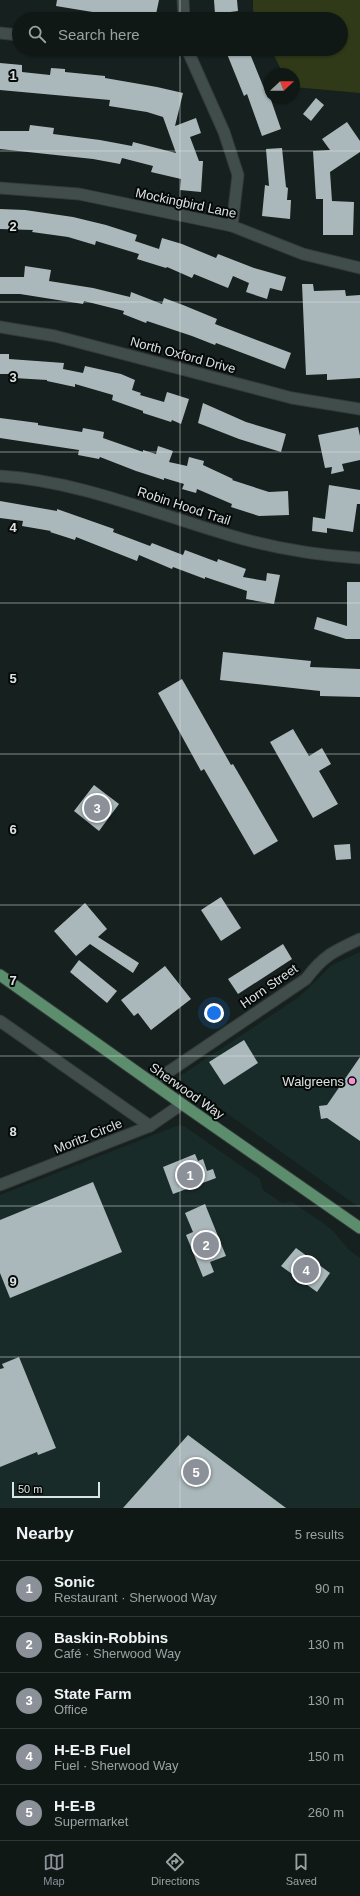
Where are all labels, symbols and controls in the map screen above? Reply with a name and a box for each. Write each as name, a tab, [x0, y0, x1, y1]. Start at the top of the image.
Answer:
search box	[12, 12, 348, 56]
icon: search	[26, 23, 48, 45]
text: Search here	[58, 26, 140, 43]
text: 1	[9, 68, 17, 83]
north arrow	[264, 68, 300, 104]
street label: Mockingbird Lane	[134, 185, 238, 221]
text: 2	[9, 219, 17, 234]
street label: North Oxford Drive	[129, 334, 237, 376]
text: 3	[9, 370, 17, 385]
street label: Robin Hood Trail	[136, 484, 232, 528]
text: 4	[9, 520, 17, 535]
text: 5	[9, 671, 17, 686]
pin: 3	[84, 793, 110, 823]
text: 6	[9, 822, 17, 837]
street label: Horn Street	[237, 961, 301, 1011]
text: 7	[9, 973, 17, 988]
your location	[204, 1003, 224, 1023]
street label: Sherwood Way	[147, 1060, 228, 1123]
place label: Walgreens	[282, 1074, 344, 1089]
marker: Walgreens	[347, 1076, 357, 1086]
street label: Moritz Circle	[52, 1116, 124, 1156]
text: 8	[9, 1124, 17, 1139]
pin: 1	[177, 1160, 203, 1190]
pin: 2	[193, 1230, 219, 1260]
pin: 4	[293, 1255, 319, 1285]
text: 9	[9, 1274, 17, 1289]
pin: 5	[183, 1457, 209, 1487]
scale bar	[12, 1480, 100, 1499]
text: 50 m	[18, 1483, 42, 1495]
text: Nearby	[16, 1524, 74, 1543]
text: 5 results	[295, 1527, 344, 1542]
text: Sonic	[54, 1573, 95, 1590]
text: 1	[25, 1581, 33, 1596]
text: 90 m	[315, 1581, 344, 1596]
text: Restaurant · Sherwood Way	[54, 1590, 217, 1605]
text: Baskin-Robbins	[54, 1629, 168, 1646]
text: 2	[25, 1637, 33, 1652]
text: 130 m	[308, 1637, 344, 1652]
text: Café · Sherwood Way	[54, 1646, 181, 1661]
text: State Farm	[54, 1685, 132, 1702]
text: 3	[25, 1693, 33, 1708]
text: 130 m	[308, 1693, 344, 1708]
text: Office	[54, 1702, 88, 1717]
text: H-E-B Fuel	[54, 1741, 131, 1758]
text: 4	[25, 1749, 33, 1764]
text: 150 m	[308, 1749, 344, 1764]
text: Fuel · Sherwood Way	[54, 1758, 179, 1773]
text: H-E-B	[54, 1797, 96, 1814]
text: 5	[25, 1805, 33, 1820]
text: 260 m	[308, 1805, 344, 1820]
text: Supermarket	[54, 1814, 128, 1829]
tab: Map	[43, 1851, 65, 1887]
tab: Directions	[151, 1851, 200, 1887]
tab: Saved	[286, 1851, 317, 1887]

